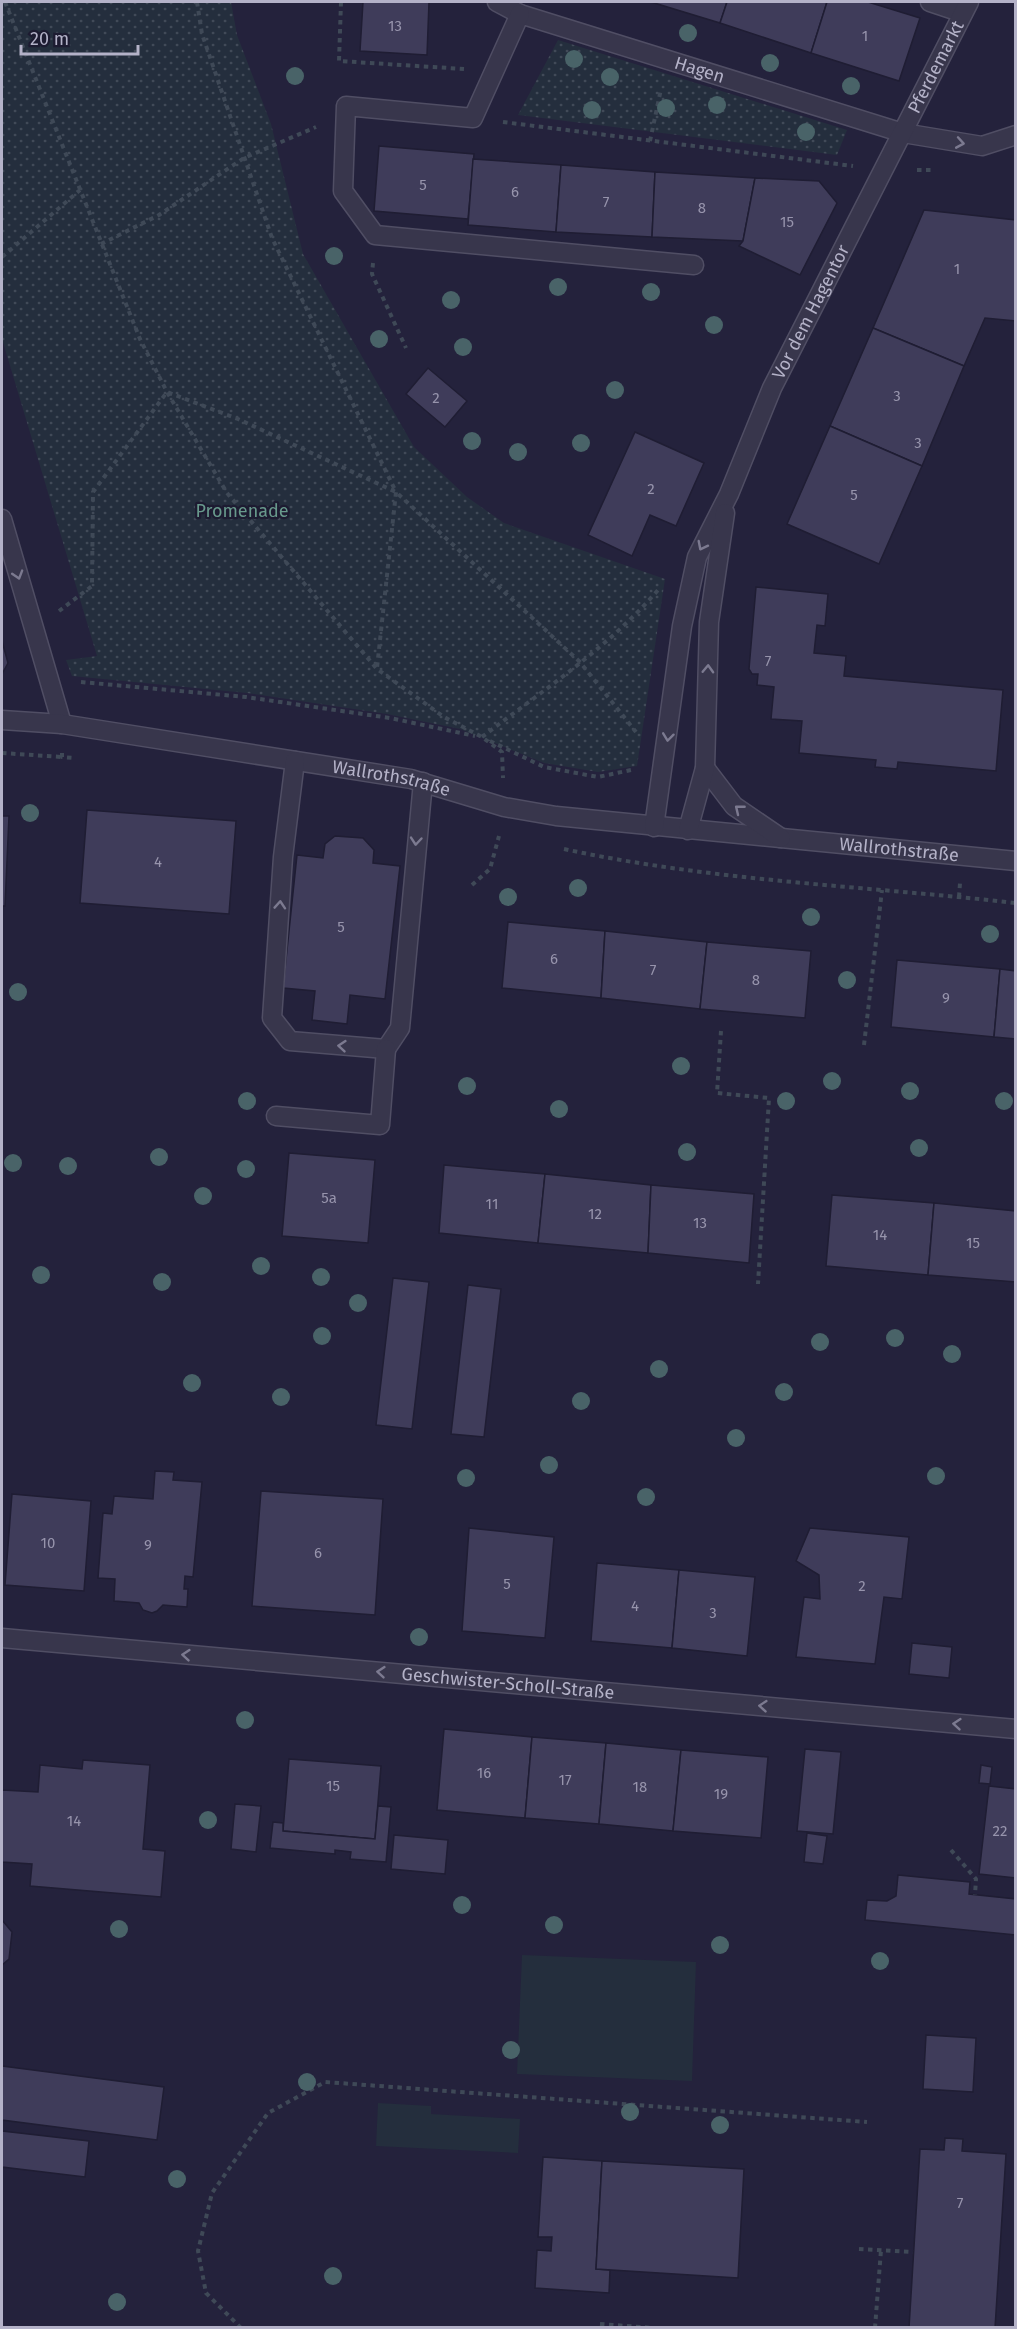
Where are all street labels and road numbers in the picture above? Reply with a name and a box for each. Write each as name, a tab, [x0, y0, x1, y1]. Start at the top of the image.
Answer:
street label: Pferdemarkt	[903, 17, 969, 117]
street label: Hagen	[672, 52, 727, 88]
street label: Vor dem Hagentor	[767, 241, 854, 383]
street label: Wallrothstraße	[331, 756, 453, 801]
street label: Wallrothstraße	[838, 833, 960, 866]
street label: Geschwister-Scholl-Straße	[401, 1663, 615, 1704]

